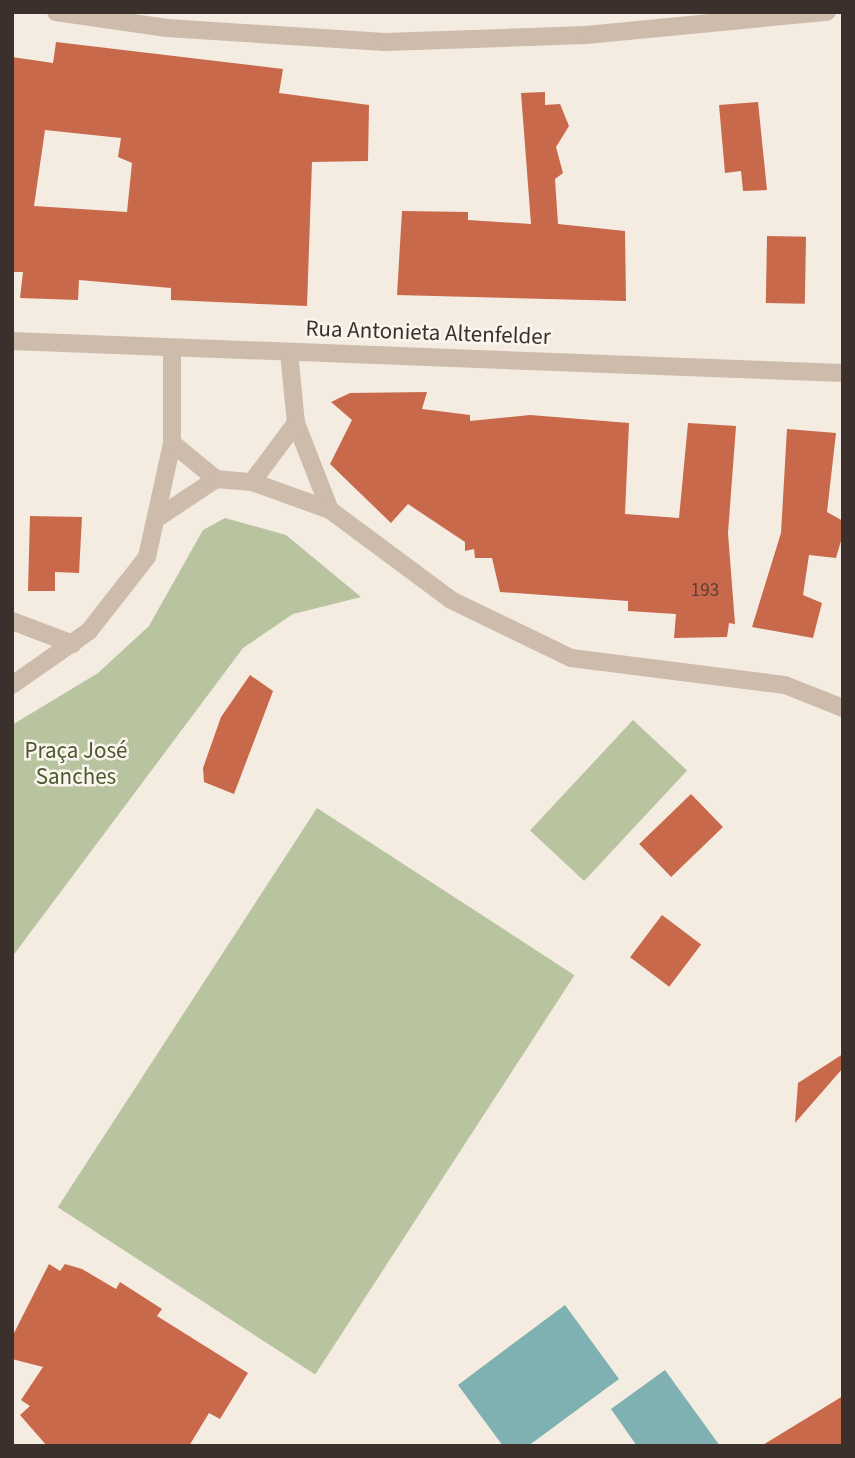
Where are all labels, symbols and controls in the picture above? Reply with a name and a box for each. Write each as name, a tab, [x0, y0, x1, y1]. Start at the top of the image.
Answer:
street label: Rua Antonieta Altenfelder	[305, 315, 551, 351]
house number: 193	[691, 580, 719, 602]
park label: Praça José Sanches	[25, 737, 127, 791]

